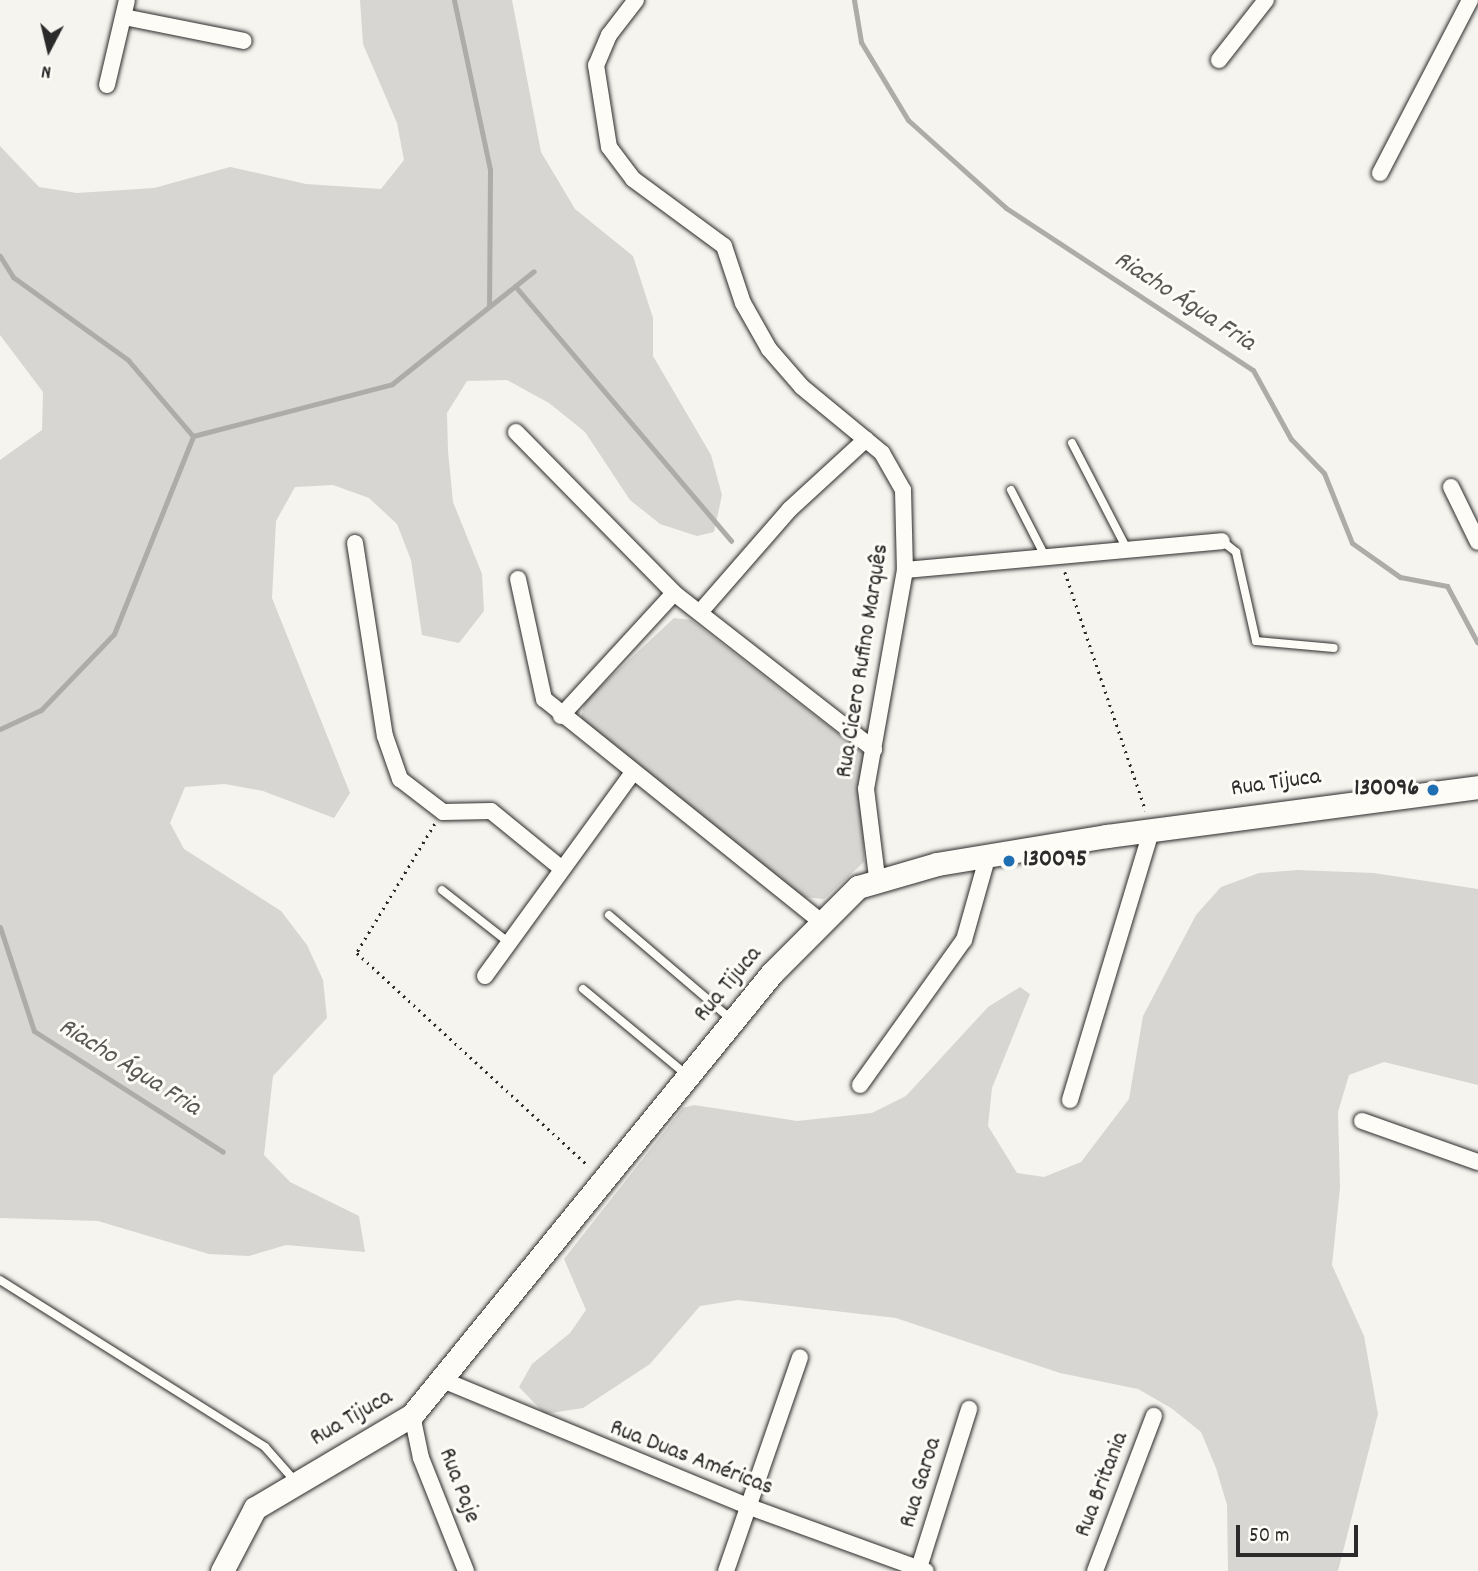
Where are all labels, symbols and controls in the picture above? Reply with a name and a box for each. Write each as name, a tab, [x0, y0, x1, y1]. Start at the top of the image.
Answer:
north arrow	[14, 14, 84, 84]
text: N	[40, 56, 53, 84]
water label: Riacho Água Fria	[1108, 245, 1260, 359]
street label: Rua Cicero Rufino Marquês	[831, 542, 897, 780]
street label: Rua Tijuca	[1229, 763, 1323, 805]
place label: 130096	[1354, 776, 1419, 804]
marker: 130096	[1425, 782, 1441, 798]
place label: 130095	[1023, 847, 1087, 875]
marker: 130095	[1001, 853, 1017, 869]
street label: Rua Tijuca	[689, 941, 769, 1029]
water label: Riacho Água Fria	[52, 1012, 206, 1124]
street label: Rua Tijuca	[306, 1384, 398, 1454]
street label: Rua Duas Américas	[605, 1415, 777, 1503]
street label: Rua Britania	[1070, 1428, 1136, 1542]
street label: Rua Garoa	[895, 1434, 949, 1532]
street label: Rua Paje	[431, 1445, 485, 1527]
scale bar	[1240, 1512, 1362, 1556]
text: 50 m	[1249, 1522, 1289, 1552]

